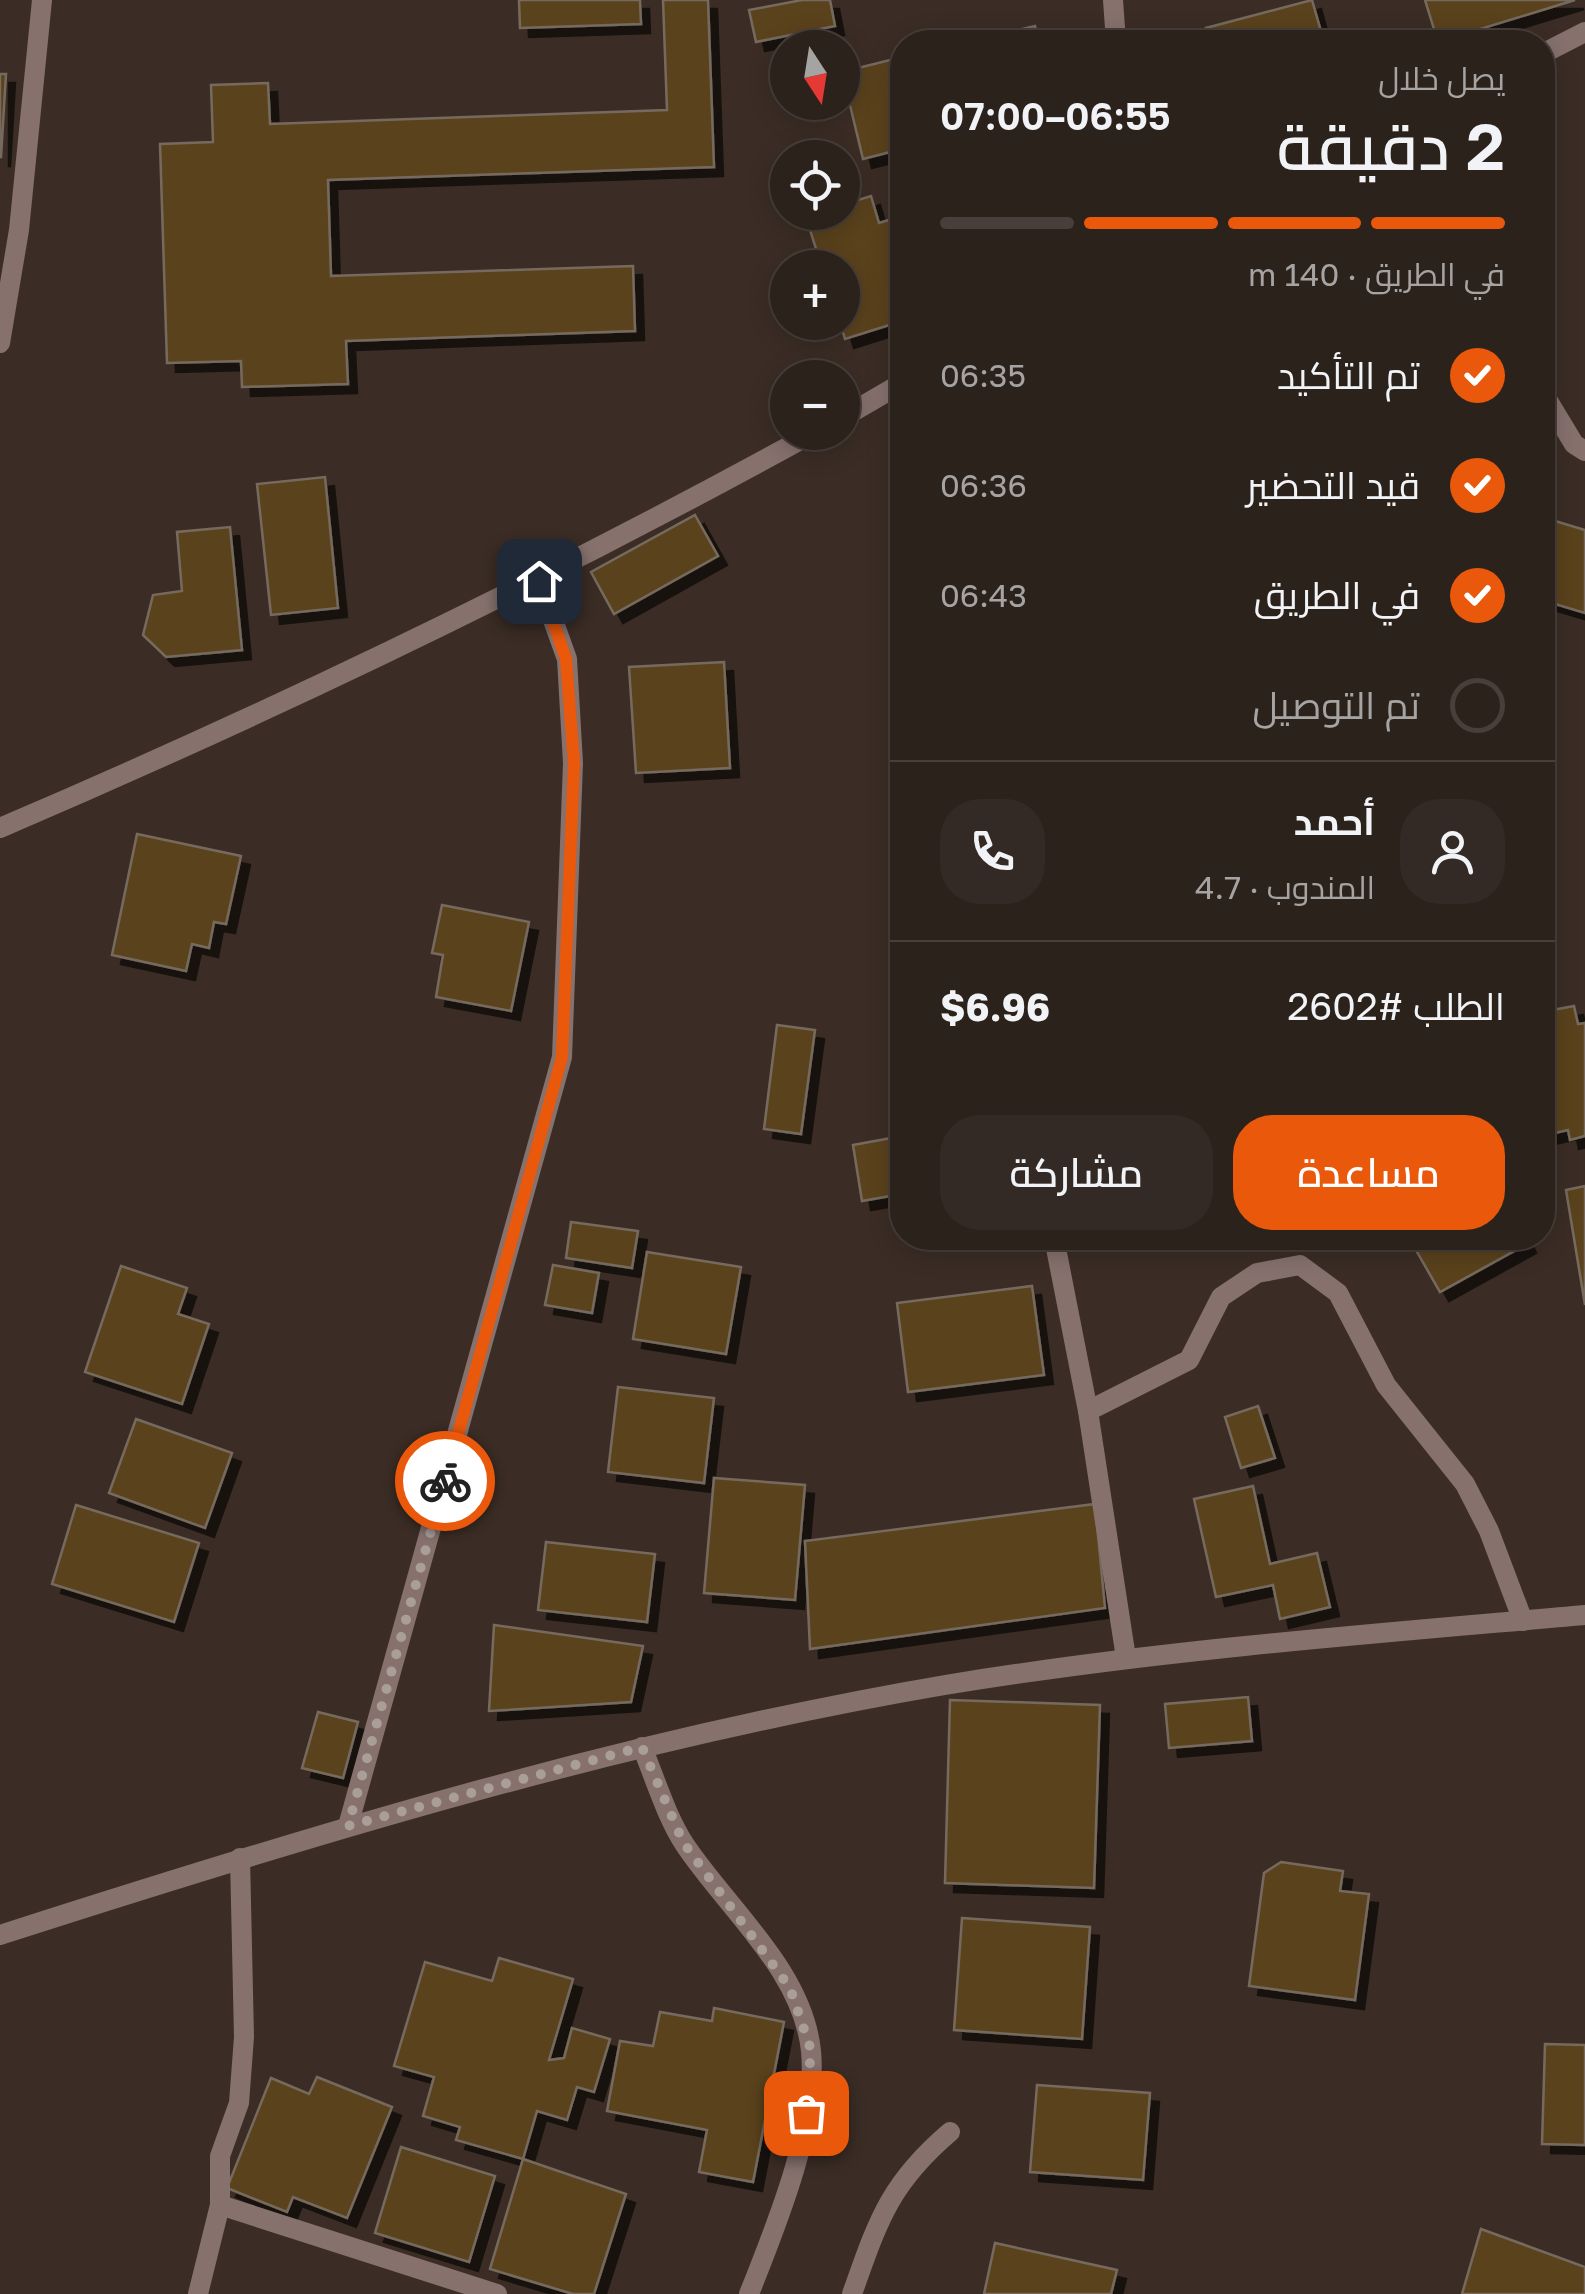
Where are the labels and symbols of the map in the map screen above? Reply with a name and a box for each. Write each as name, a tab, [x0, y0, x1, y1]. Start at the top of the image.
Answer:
north arrow	[770, 30, 860, 120]
pin	[497, 539, 582, 624]
courier	[395, 1431, 495, 1531]
pin	[764, 2071, 849, 2156]

